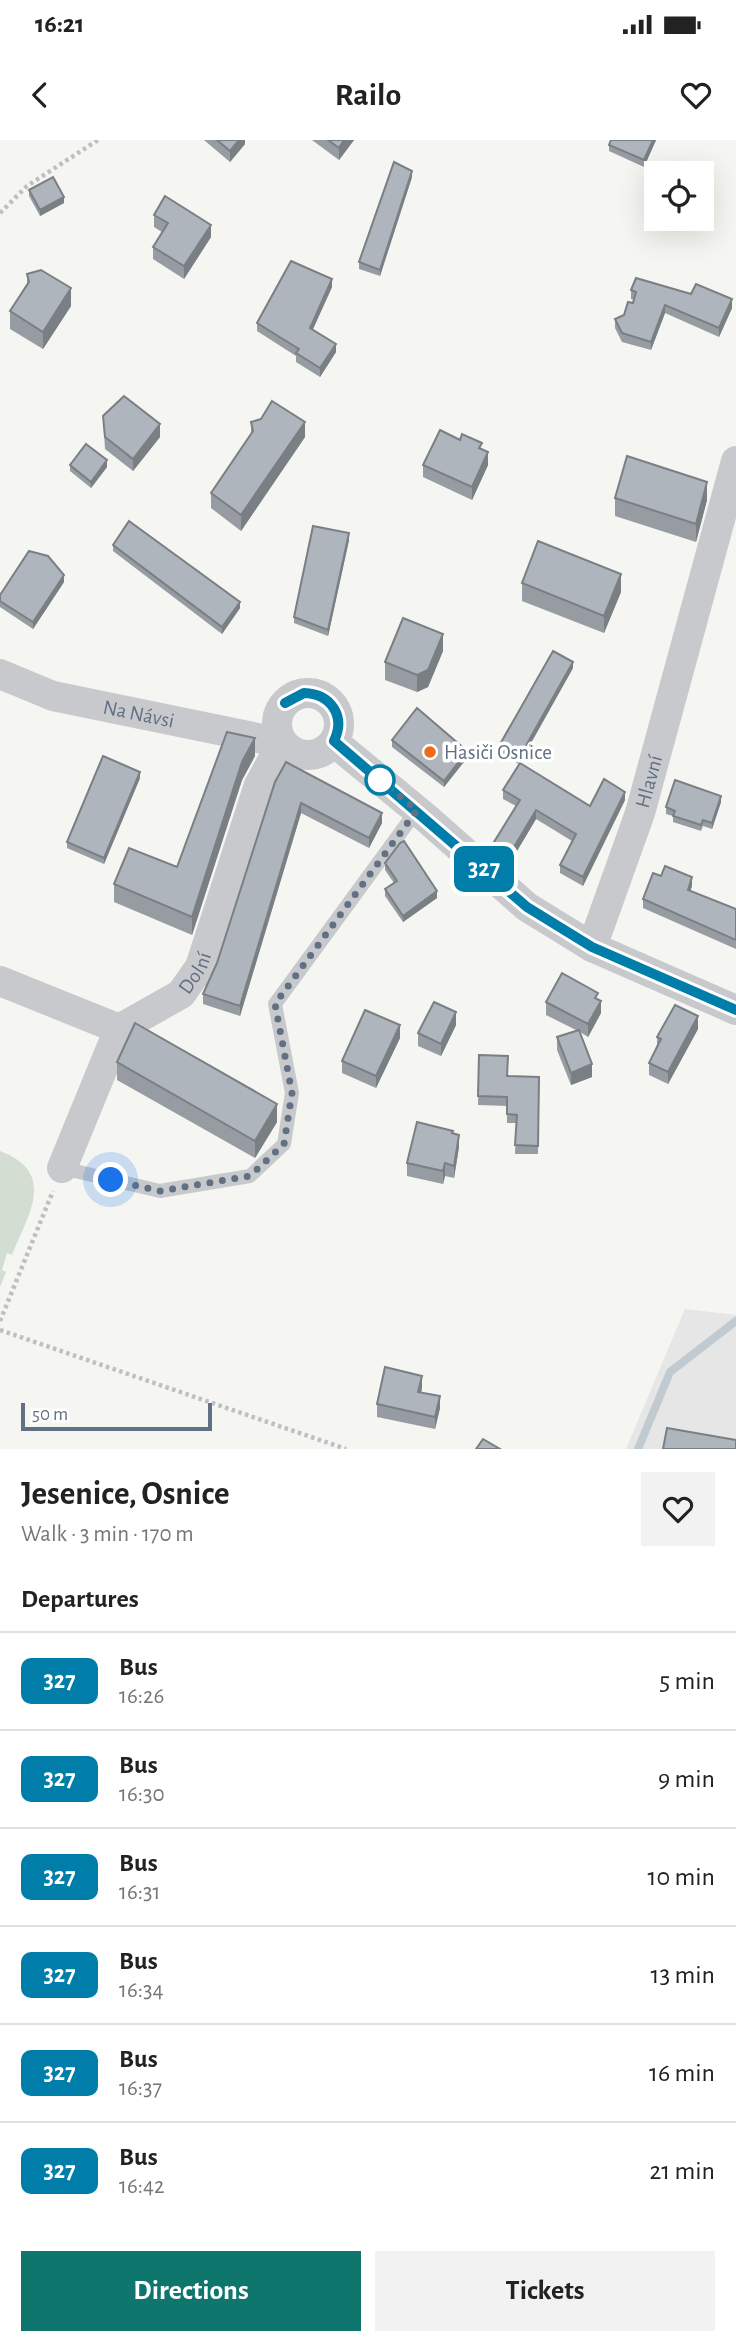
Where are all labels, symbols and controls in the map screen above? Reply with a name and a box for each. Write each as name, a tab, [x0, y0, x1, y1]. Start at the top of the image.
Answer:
text: 16:21	[35, 11, 84, 37]
icon: back	[21, 76, 59, 114]
icon: heart	[677, 76, 715, 114]
text: Railo	[335, 79, 401, 111]
map controls	[644, 161, 714, 231]
button: locate	[644, 161, 714, 231]
street label: Na Návsi	[101, 697, 176, 732]
place label: Hasiči Osnice	[444, 742, 552, 763]
marker: Hasiči Osnice	[422, 744, 438, 760]
street label: Hlavní	[632, 752, 667, 810]
unlabelled marker	[365, 765, 395, 795]
line badge: 327	[444, 846, 524, 892]
text: 327	[468, 857, 500, 881]
street label: Dolní	[175, 949, 215, 998]
your location	[93, 1162, 128, 1197]
scale bar	[21, 1400, 212, 1432]
text: 50 m	[32, 1405, 68, 1424]
button: heart	[641, 1472, 715, 1546]
text: Jesenice, Osnice	[21, 1478, 230, 1511]
text: Walk · 3 min · 170 m	[21, 1523, 194, 1546]
text: Departures	[21, 1586, 139, 1612]
text: Bus	[119, 1654, 158, 1680]
text: 5 min	[659, 1668, 715, 1694]
text: 327	[43, 1669, 76, 1693]
text: 16:26	[119, 1685, 164, 1708]
text: Bus	[119, 1752, 158, 1778]
text: 9 min	[658, 1766, 715, 1792]
text: 327	[43, 1767, 76, 1791]
text: 16:30	[119, 1783, 165, 1806]
text: Bus	[119, 1850, 158, 1876]
text: 10 min	[648, 1864, 715, 1890]
text: 327	[43, 1865, 76, 1889]
text: 16:31	[119, 1881, 160, 1904]
text: Bus	[119, 1948, 158, 1974]
text: 13 min	[651, 1962, 715, 1988]
text: 327	[43, 1963, 76, 1987]
text: 16:34	[119, 1979, 164, 2002]
text: Bus	[119, 2046, 158, 2072]
text: 16 min	[649, 2060, 715, 2086]
text: 327	[43, 2061, 76, 2085]
text: 16:37	[119, 2077, 162, 2100]
text: Bus	[119, 2144, 158, 2170]
text: 21 min	[649, 2158, 715, 2184]
text: 327	[43, 2159, 76, 2183]
text: 16:42	[119, 2175, 165, 2198]
button: Directions	[21, 2251, 361, 2331]
button: Tickets	[375, 2251, 715, 2331]

